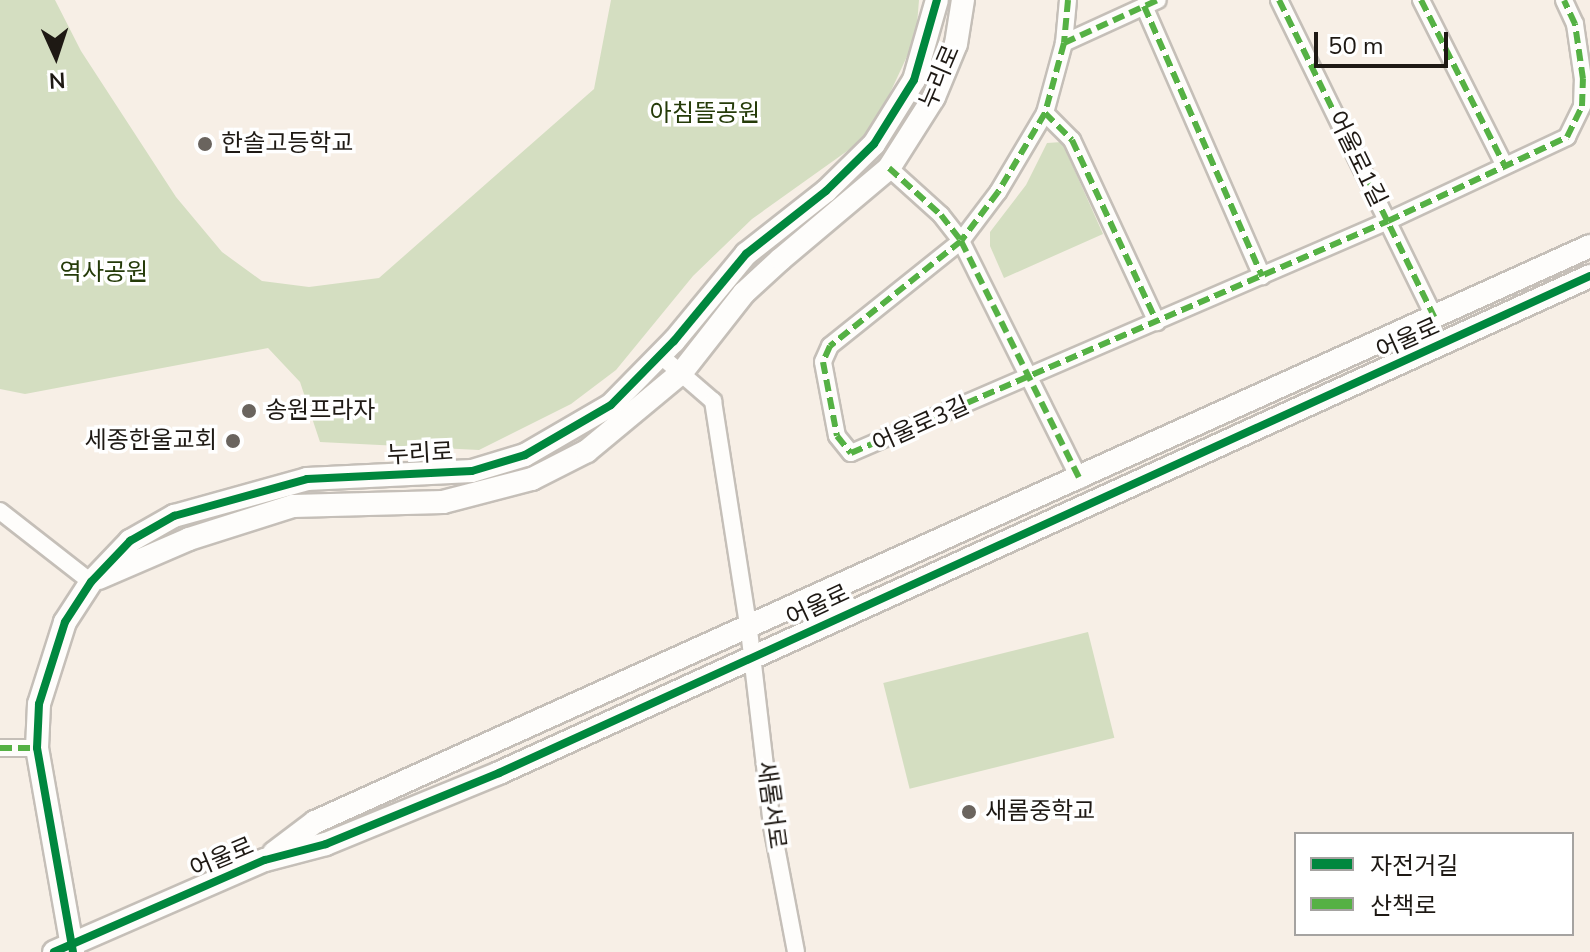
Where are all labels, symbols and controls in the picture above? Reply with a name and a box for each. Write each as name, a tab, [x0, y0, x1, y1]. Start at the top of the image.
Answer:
north arrow	[16, 16, 96, 96]
scale bar	[1318, 16, 1452, 66]
text: 50 m	[1328, 30, 1384, 62]
street label: 누리로	[914, 41, 966, 113]
text: N	[48, 65, 66, 95]
park label: 아침뜰공원	[650, 100, 760, 128]
street label: 어울로1길	[1322, 107, 1392, 211]
place label: 한솔고등학교	[221, 130, 353, 158]
marker: 한솔고등학교	[196, 135, 214, 153]
park label: 역사공원	[60, 259, 148, 287]
street label: 어울로	[1372, 312, 1444, 366]
street label: 어울로3길	[868, 391, 974, 459]
place label: 송원프라자	[265, 397, 375, 425]
marker: 송원프라자	[240, 402, 258, 420]
place label: 세종한울교회	[85, 427, 217, 455]
marker: 세종한울교회	[224, 432, 242, 450]
street label: 누리로	[386, 438, 454, 470]
street label: 어울로	[782, 579, 854, 633]
street label: 새롬서로	[751, 759, 791, 851]
place label: 새롬중학교	[985, 798, 1095, 826]
marker: 새롬중학교	[960, 803, 978, 821]
street label: 어울로	[186, 832, 258, 884]
legend	[1294, 832, 1574, 936]
text: 자전거길	[1370, 850, 1458, 882]
text: 산책로	[1370, 890, 1436, 922]

